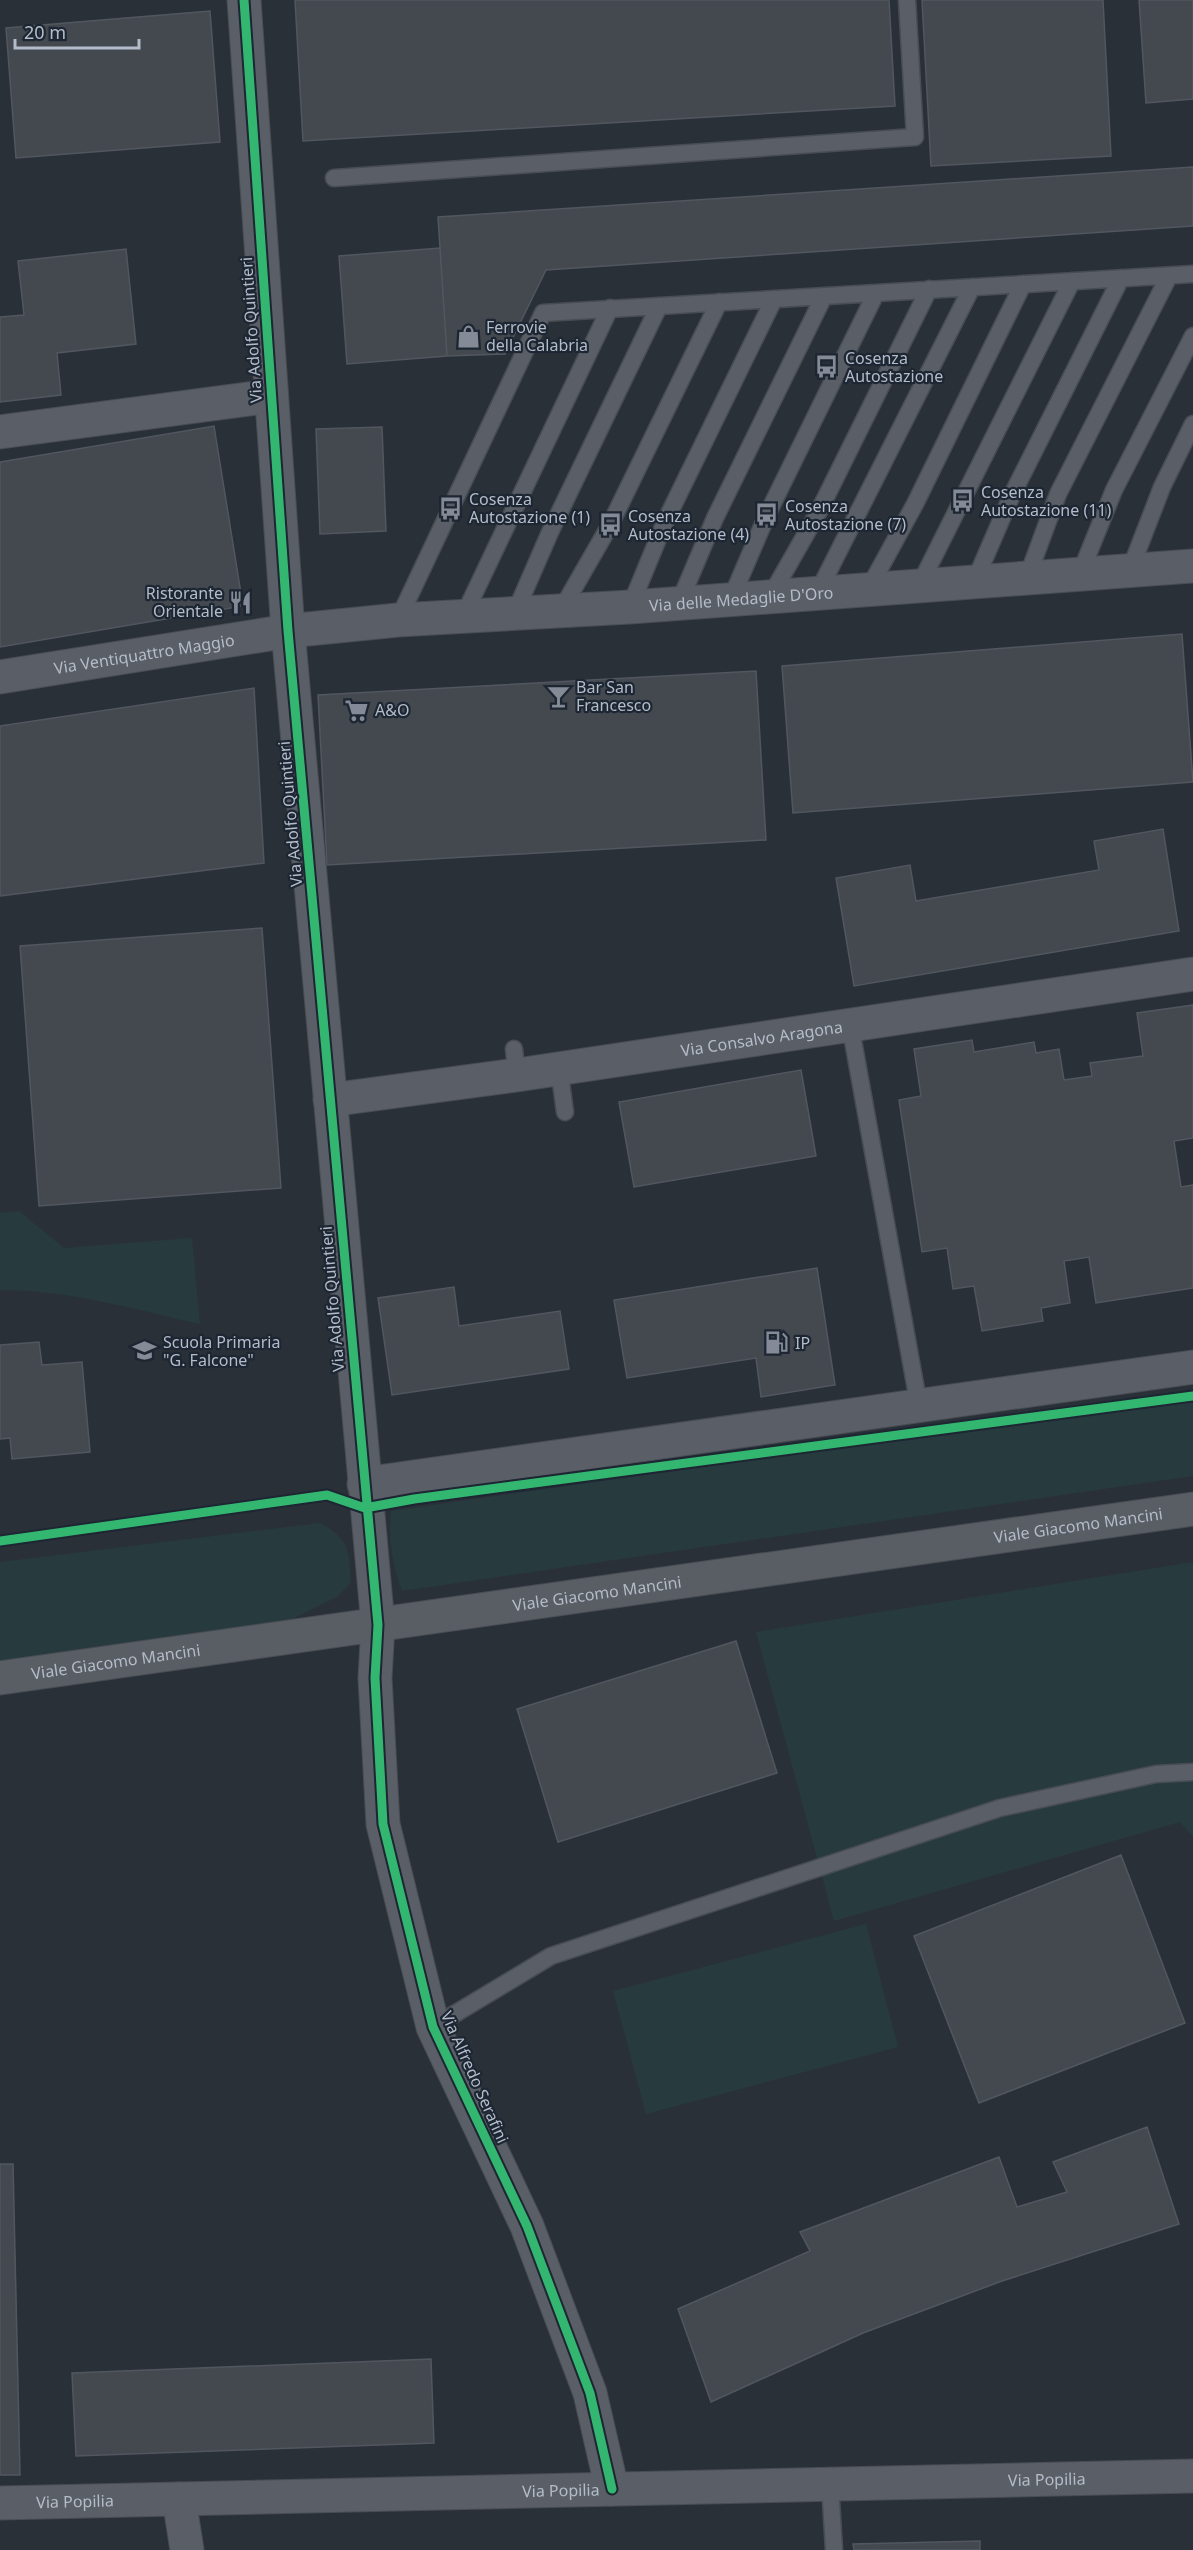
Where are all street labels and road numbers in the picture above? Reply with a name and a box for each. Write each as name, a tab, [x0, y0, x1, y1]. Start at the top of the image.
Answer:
street label: Via Adolfo Quintieri	[235, 256, 267, 404]
street label: Via delle Medaglie D'Oro	[648, 581, 834, 617]
street label: Via Ventiquattro Maggio	[52, 629, 236, 679]
street label: Via Adolfo Quintieri	[273, 740, 307, 888]
street label: Via Consalvo Aragona	[679, 1016, 844, 1061]
street label: Via Adolfo Quintieri	[315, 1225, 349, 1373]
street label: Viale Giacomo Mancini	[992, 1502, 1164, 1548]
street label: Viale Giacomo Mancini	[511, 1571, 683, 1616]
street label: Viale Giacomo Mancini	[30, 1639, 202, 1684]
street label: Via Alfredo Serafini	[436, 2007, 514, 2147]
street label: Via Popilia	[1008, 2467, 1086, 2491]
street label: Via Popilia	[522, 2478, 600, 2502]
street label: Via Popilia	[36, 2489, 114, 2513]

